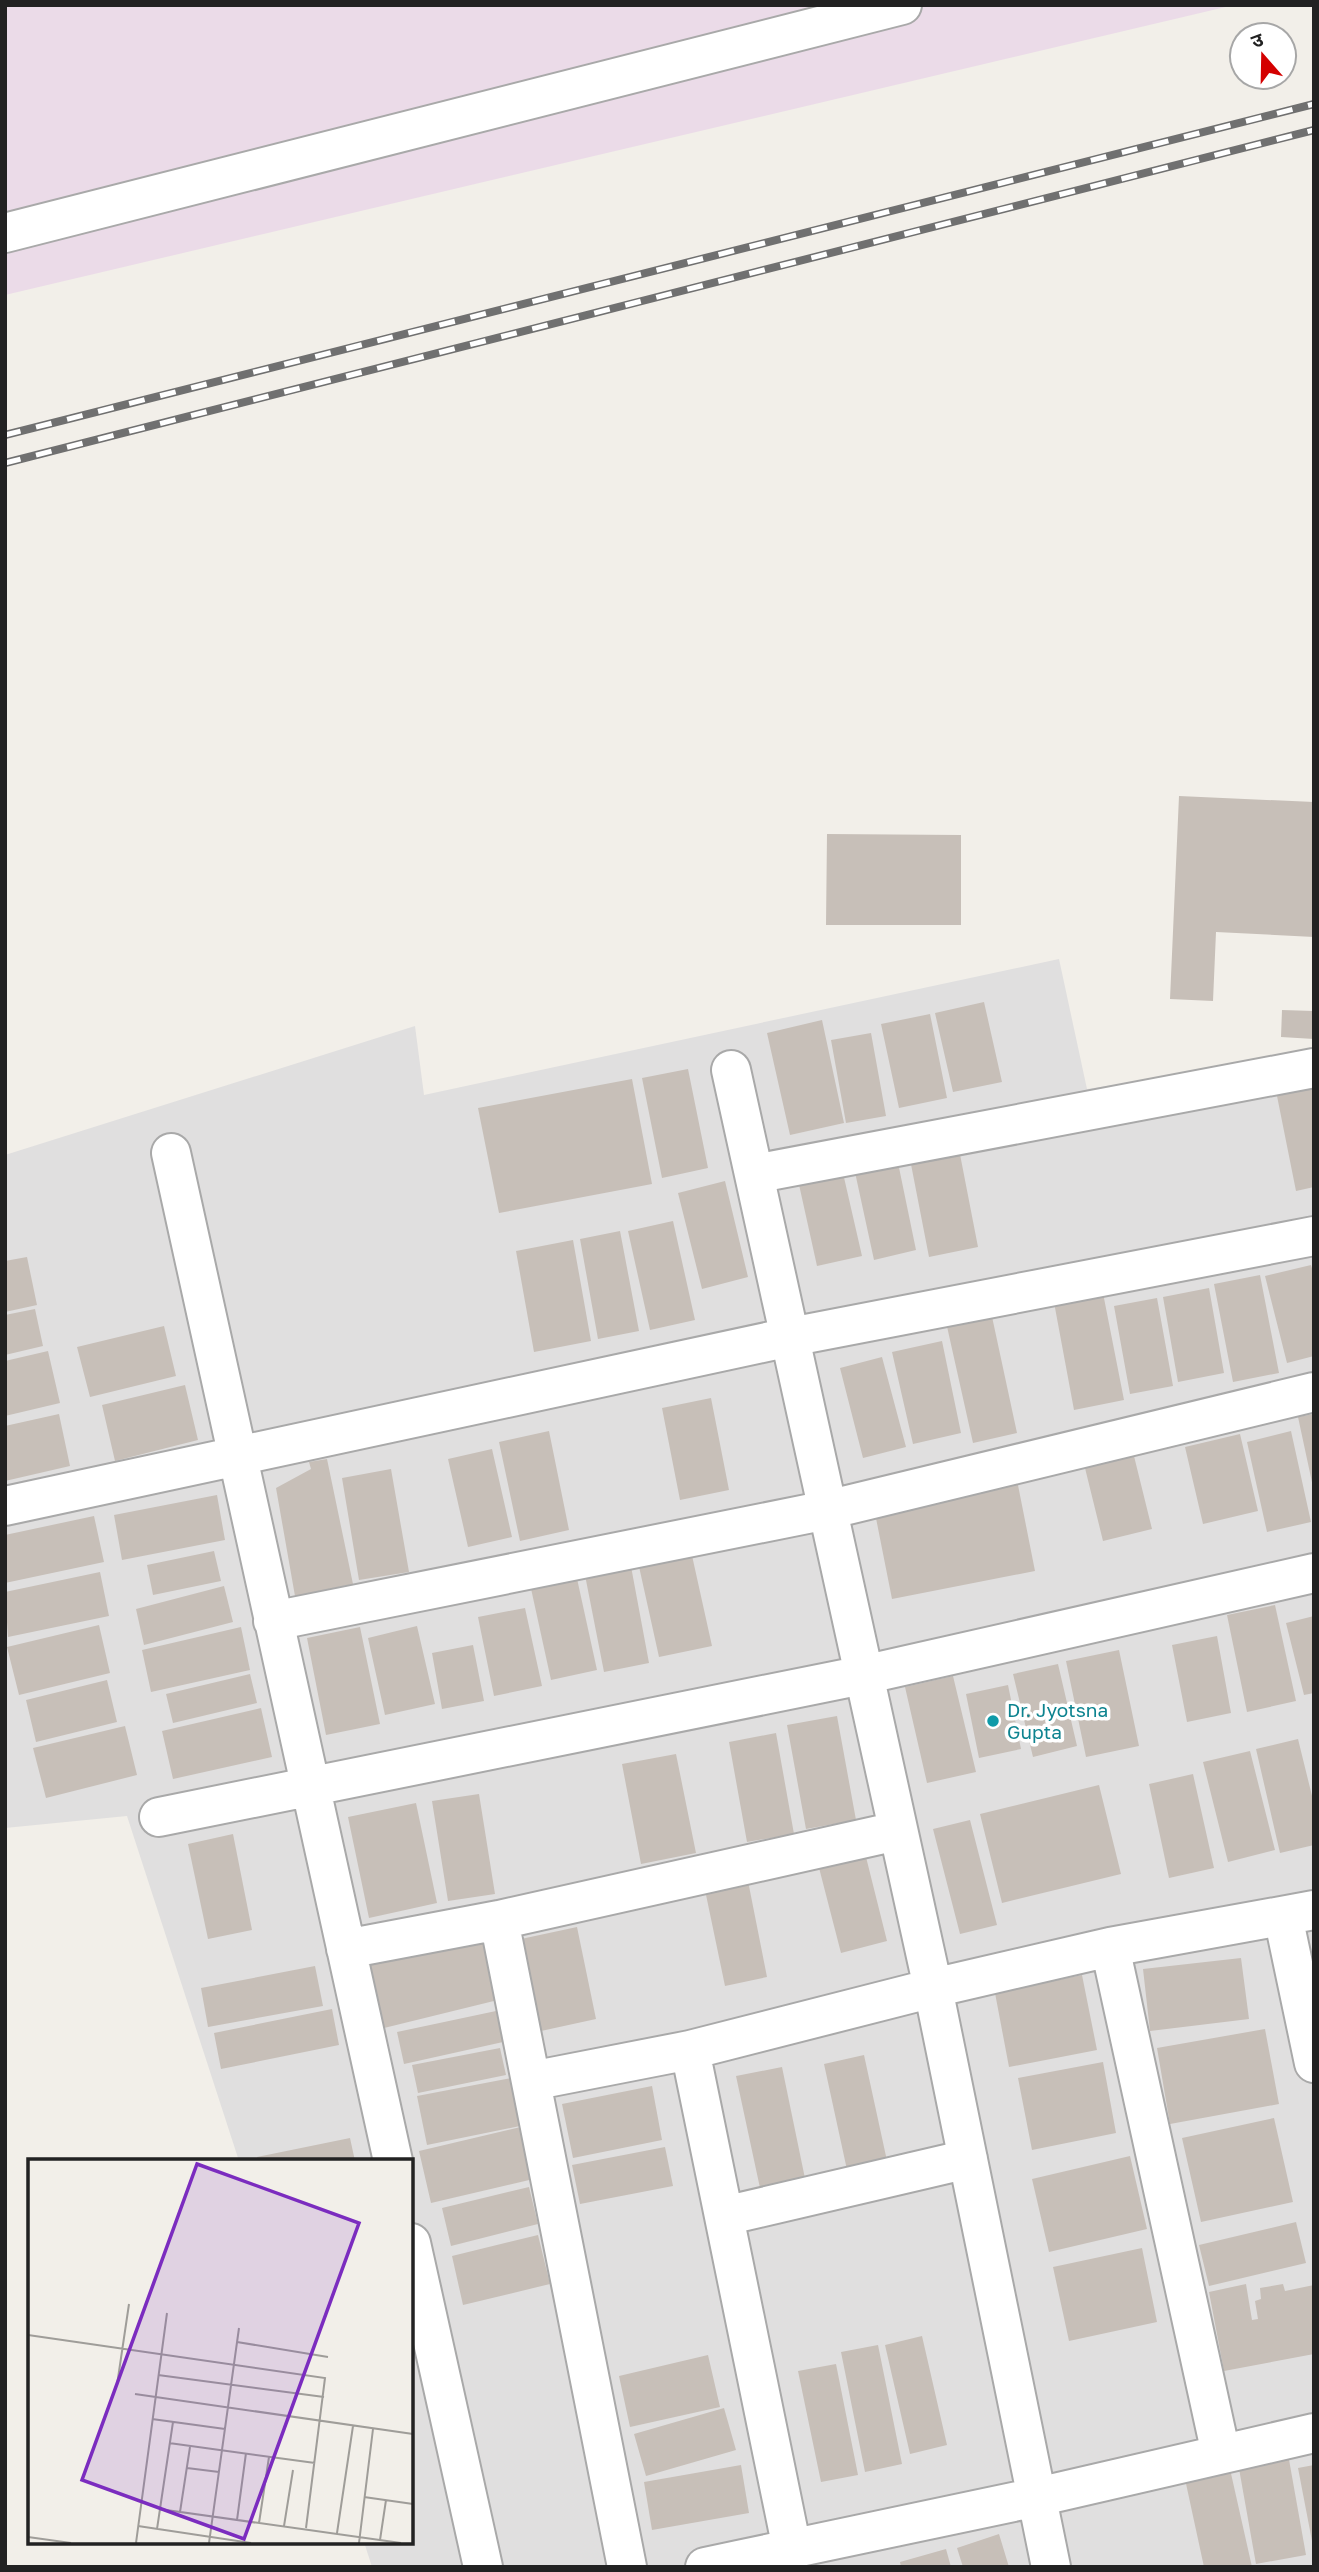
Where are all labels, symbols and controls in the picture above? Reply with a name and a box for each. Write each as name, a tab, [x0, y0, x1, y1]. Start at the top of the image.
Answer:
north arrow	[1228, 21, 1298, 91]
text: उ	[1248, 27, 1267, 52]
place label: Dr. Jyotsna Gupta	[1007, 1698, 1108, 1743]
marker: Dr. Jyotsna Gupta	[985, 1713, 1001, 1729]
inset map	[28, 2159, 413, 2544]

